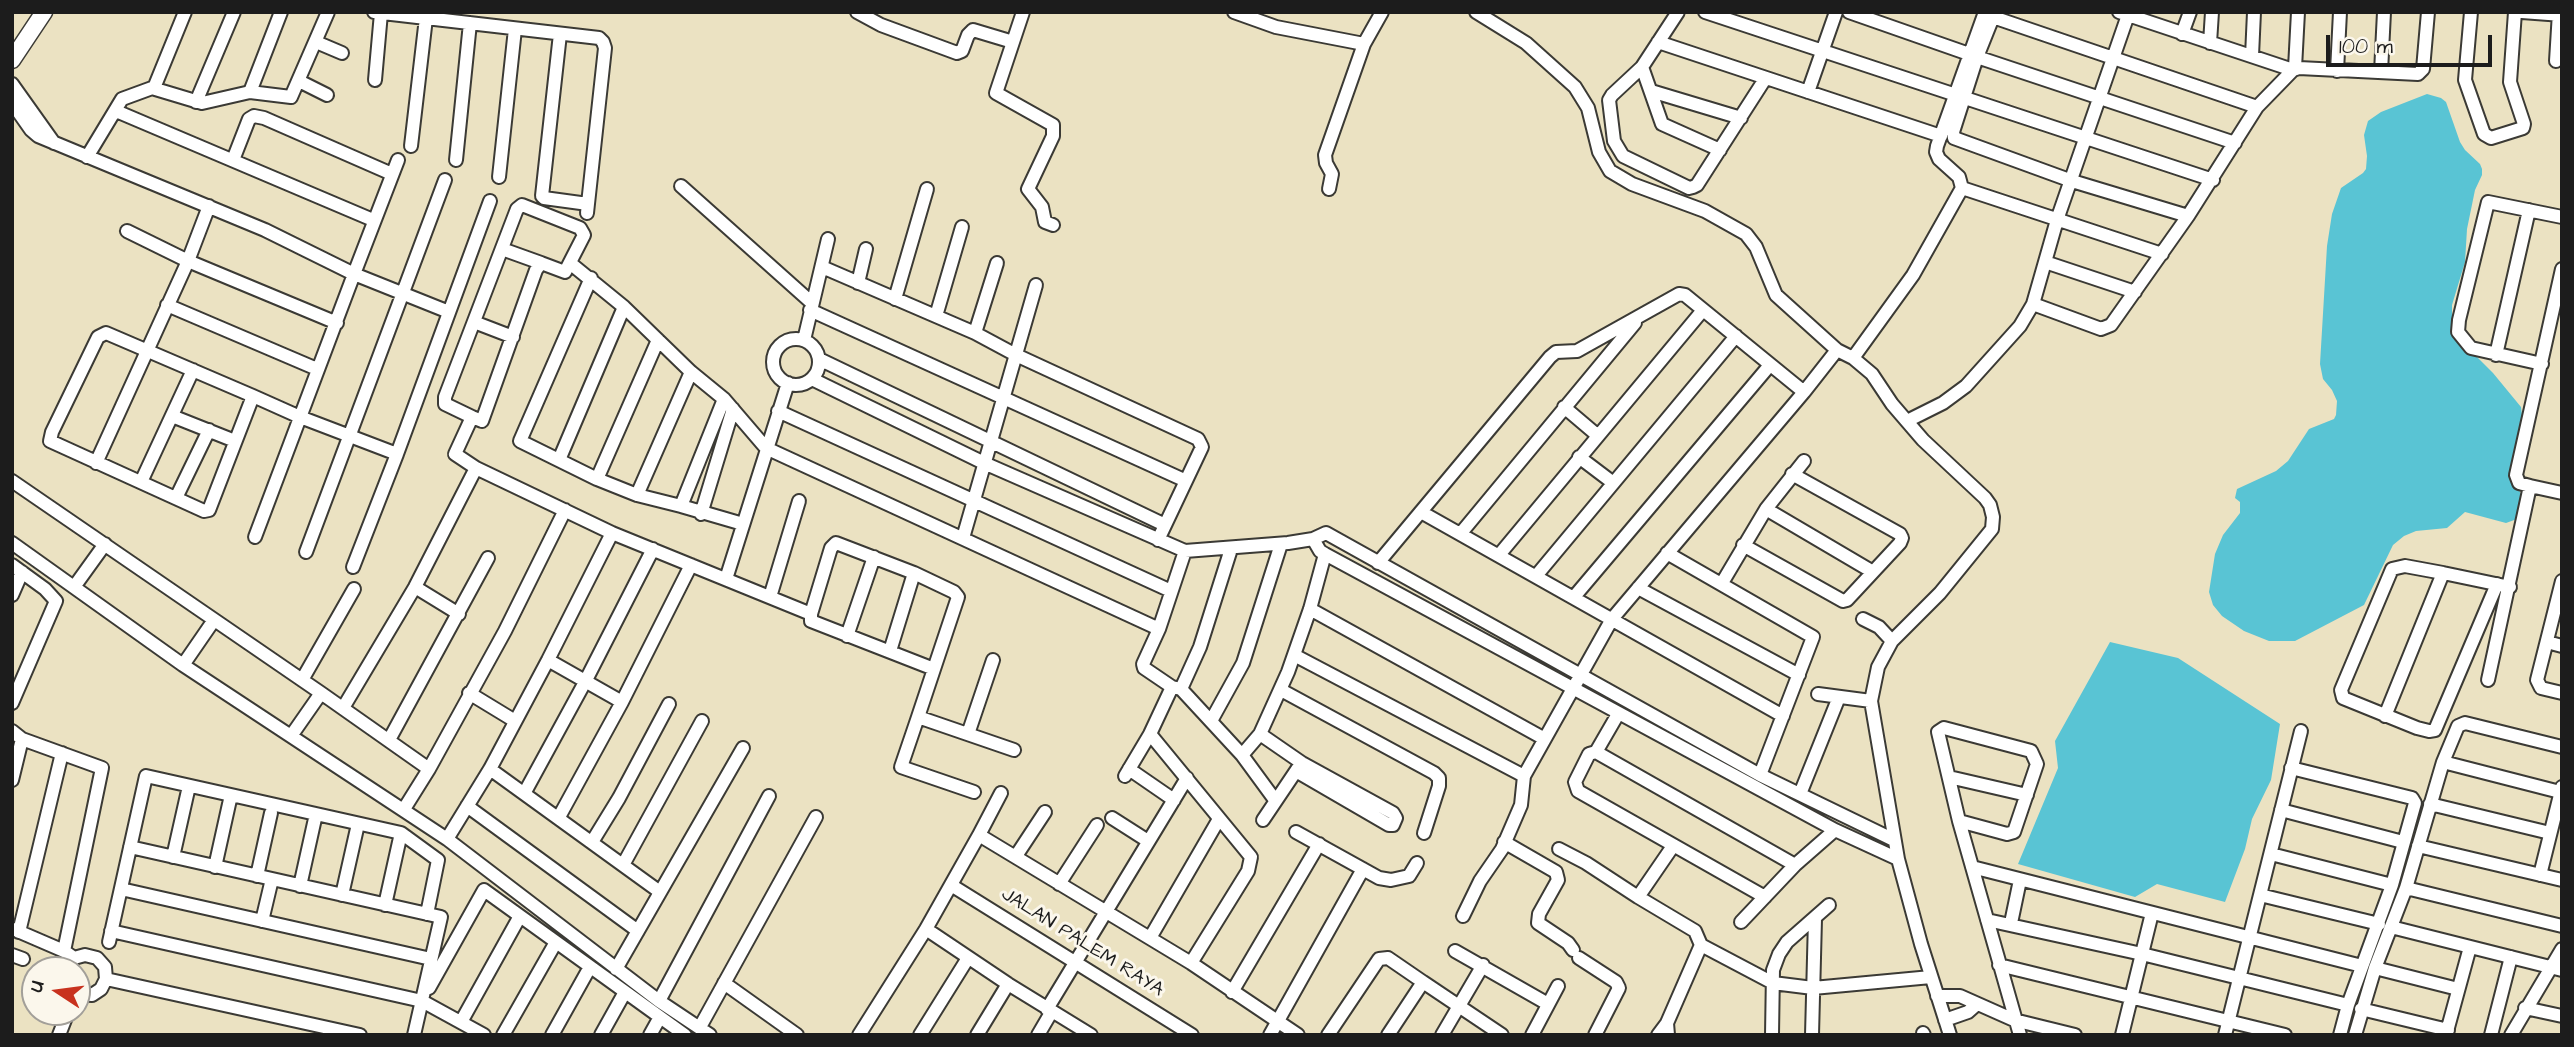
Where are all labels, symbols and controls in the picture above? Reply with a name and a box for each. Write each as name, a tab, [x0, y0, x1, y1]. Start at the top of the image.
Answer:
scale bar	[2329, 21, 2495, 65]
text: 100 m	[2339, 32, 2393, 61]
street label: JALAN PALEM RAYA	[997, 884, 1167, 1002]
north arrow	[21, 956, 91, 1026]
text: U	[23, 978, 51, 995]

